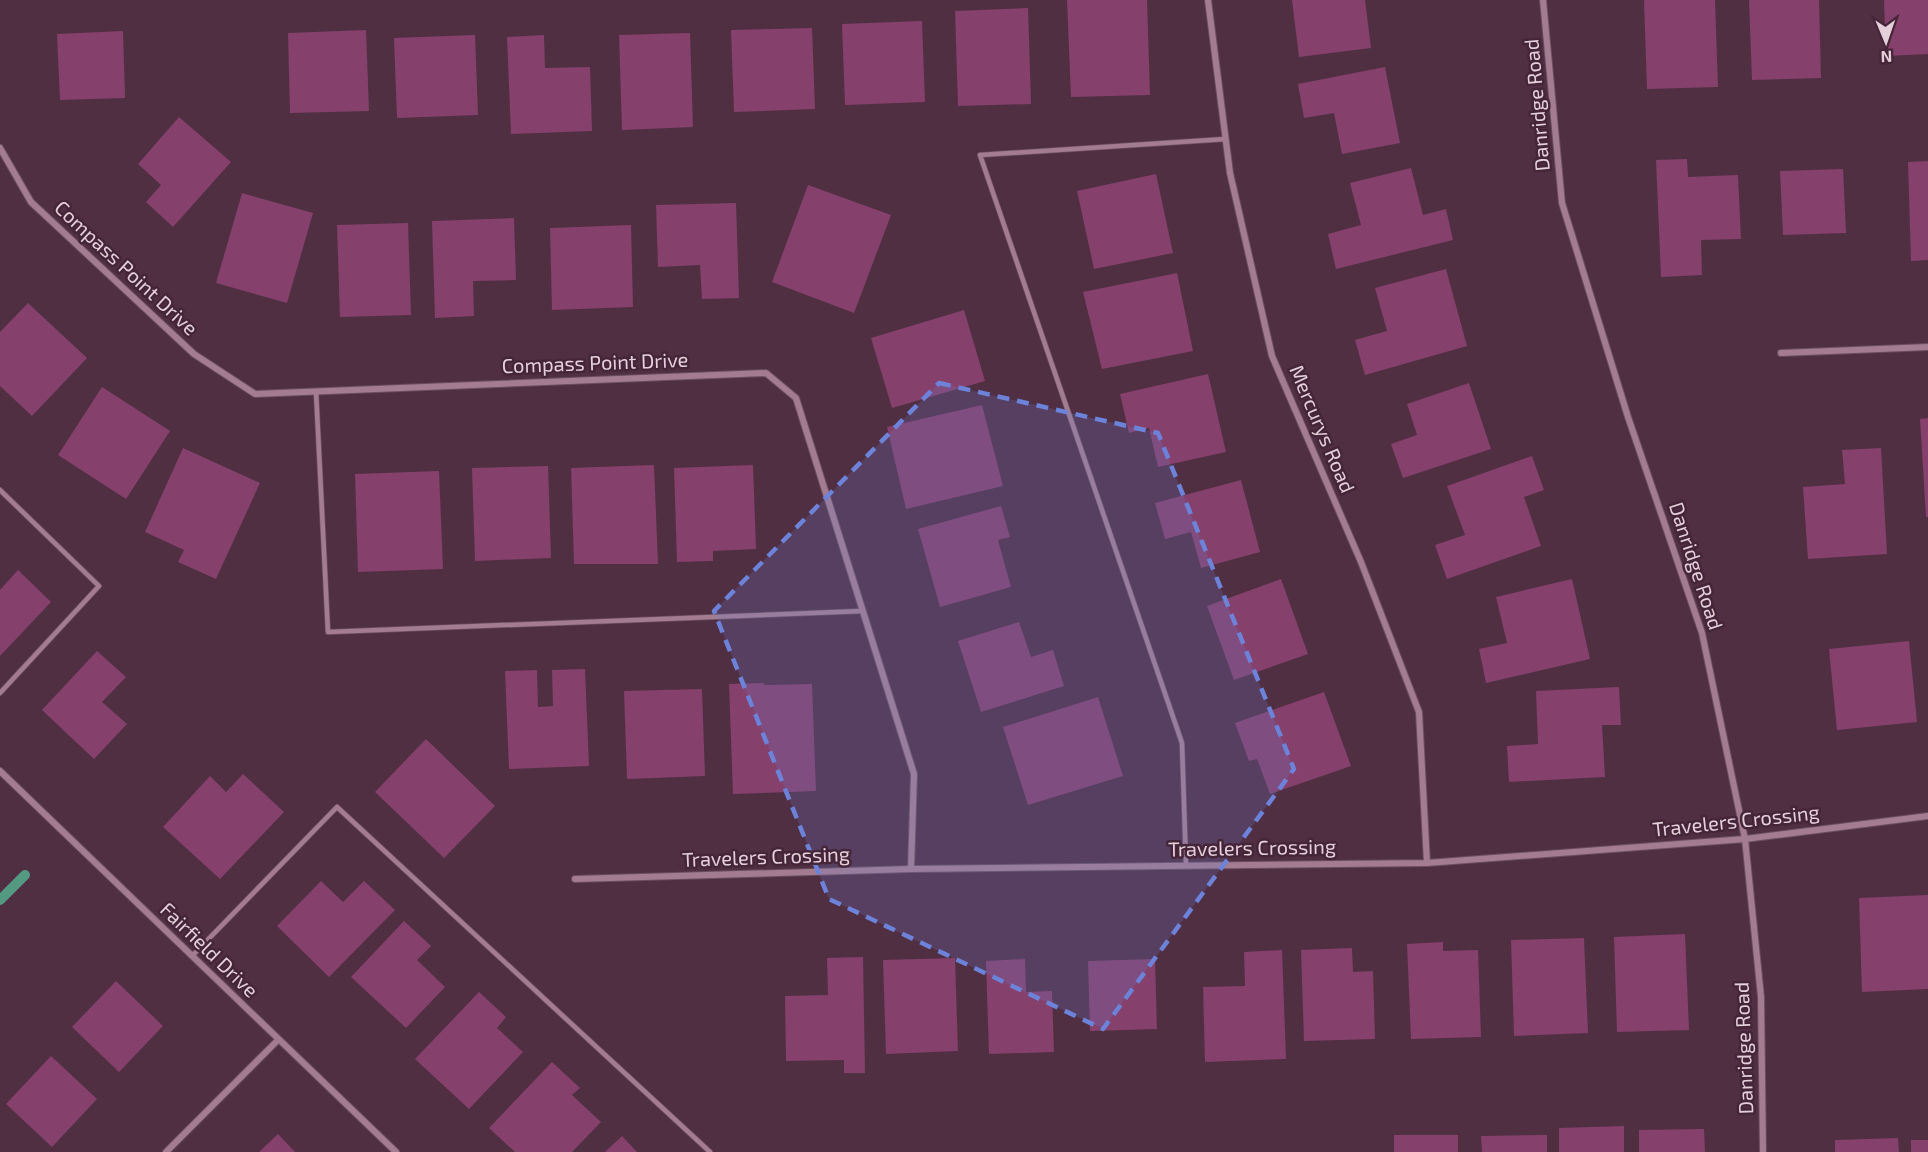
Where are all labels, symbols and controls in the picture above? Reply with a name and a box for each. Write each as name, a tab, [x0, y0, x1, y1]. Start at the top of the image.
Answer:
north arrow	[1856, 12, 1916, 72]
street label: Danridge Road	[1518, 38, 1554, 172]
text: N	[1880, 48, 1893, 67]
street label: Compass Point Drive	[50, 195, 203, 340]
street label: Compass Point Drive	[501, 347, 689, 377]
street label: Mercurys Road	[1285, 361, 1361, 496]
street label: Danridge Road	[1665, 499, 1729, 632]
street label: Travelers Crossing	[1651, 799, 1821, 841]
street label: Travelers Crossing	[1168, 834, 1336, 860]
street label: Travelers Crossing	[682, 841, 850, 871]
street label: Fairfield Drive	[156, 897, 264, 1002]
street label: Danridge Road	[1729, 981, 1757, 1115]

